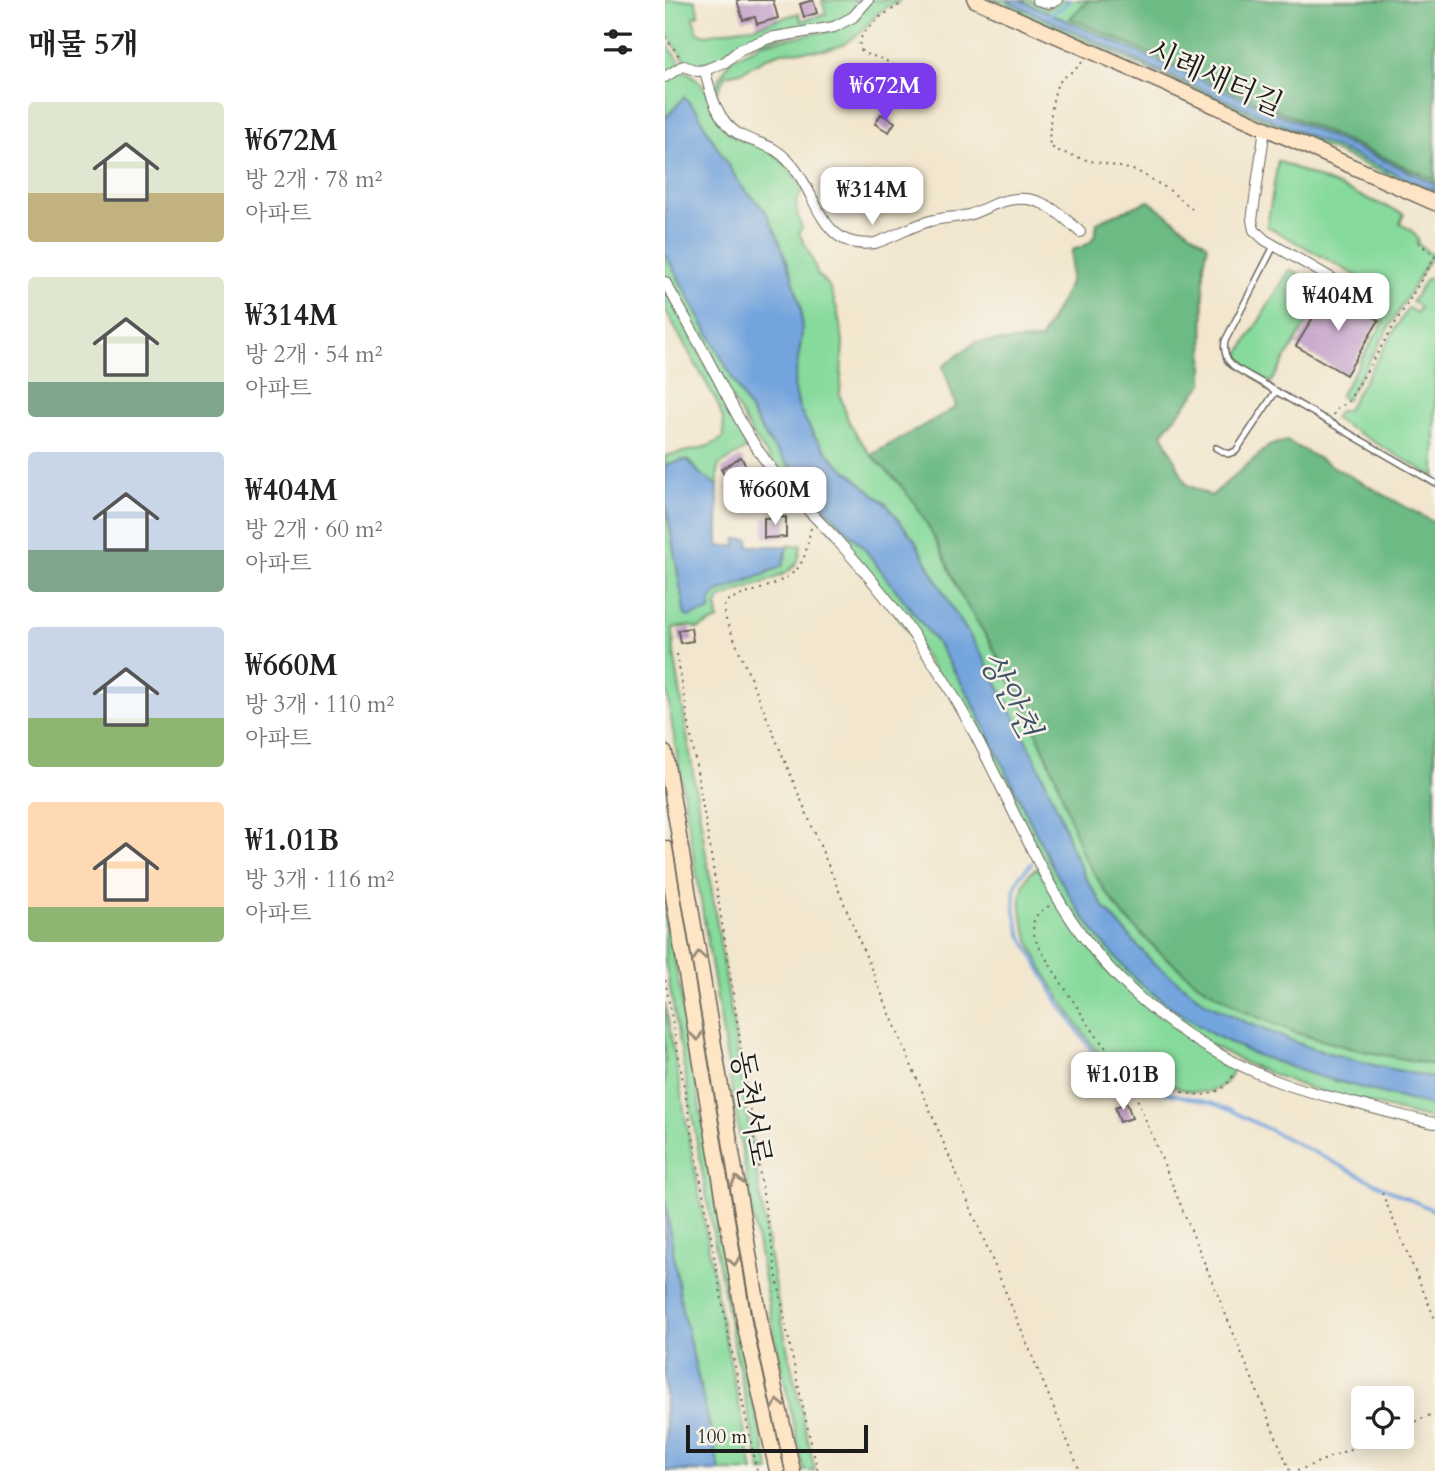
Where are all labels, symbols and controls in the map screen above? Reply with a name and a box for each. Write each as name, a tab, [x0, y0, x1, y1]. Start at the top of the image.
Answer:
icon: filters	[599, 23, 637, 61]
text: 매물 5개	[28, 24, 138, 65]
street label: 시례새터길	[1140, 30, 1290, 126]
pin: ₩672M	[836, 64, 934, 123]
text: ₩672M	[849, 70, 921, 101]
text: ₩672M	[245, 120, 338, 161]
icon: home	[84, 130, 168, 214]
text: 방 2개 · 78 m²	[245, 164, 382, 195]
pin: ₩314M	[823, 168, 921, 227]
text: ₩314M	[836, 174, 908, 205]
text: 아파트	[245, 198, 312, 229]
pin: ₩404M	[1289, 274, 1387, 333]
text: ₩404M	[1302, 280, 1374, 311]
text: ₩314M	[245, 295, 338, 336]
icon: home	[84, 305, 168, 389]
text: 방 2개 · 54 m²	[245, 339, 382, 370]
text: 아파트	[245, 373, 312, 404]
pin: ₩660M	[726, 468, 824, 527]
text: ₩404M	[245, 470, 338, 511]
text: ₩660M	[739, 474, 811, 505]
icon: home	[84, 480, 168, 564]
text: 방 2개 · 60 m²	[245, 514, 382, 545]
text: 아파트	[245, 548, 312, 579]
water label: 상안천	[968, 644, 1051, 748]
text: ₩660M	[245, 645, 338, 686]
icon: home	[84, 655, 168, 739]
text: 방 3개 · 110 m²	[245, 689, 394, 720]
text: 아파트	[245, 723, 312, 754]
text: ₩1.01B	[245, 820, 339, 861]
icon: home	[84, 830, 168, 914]
text: 방 3개 · 116 m²	[245, 864, 394, 895]
text: 아파트	[245, 898, 312, 929]
one-way arrow	[692, 951, 707, 962]
one-way arrow	[689, 1030, 704, 1042]
street label: 동천서로	[721, 1047, 781, 1169]
pin: ₩1.01B	[1066, 1052, 1180, 1112]
text: ₩1.01B	[1087, 1059, 1159, 1090]
one-way arrow	[730, 1175, 745, 1187]
one-way arrow	[726, 1255, 741, 1267]
map controls	[1351, 1386, 1414, 1449]
button: locate	[1351, 1386, 1414, 1449]
one-way arrow	[772, 1398, 787, 1410]
scale bar	[686, 1422, 868, 1454]
text: 100 m	[697, 1424, 747, 1450]

